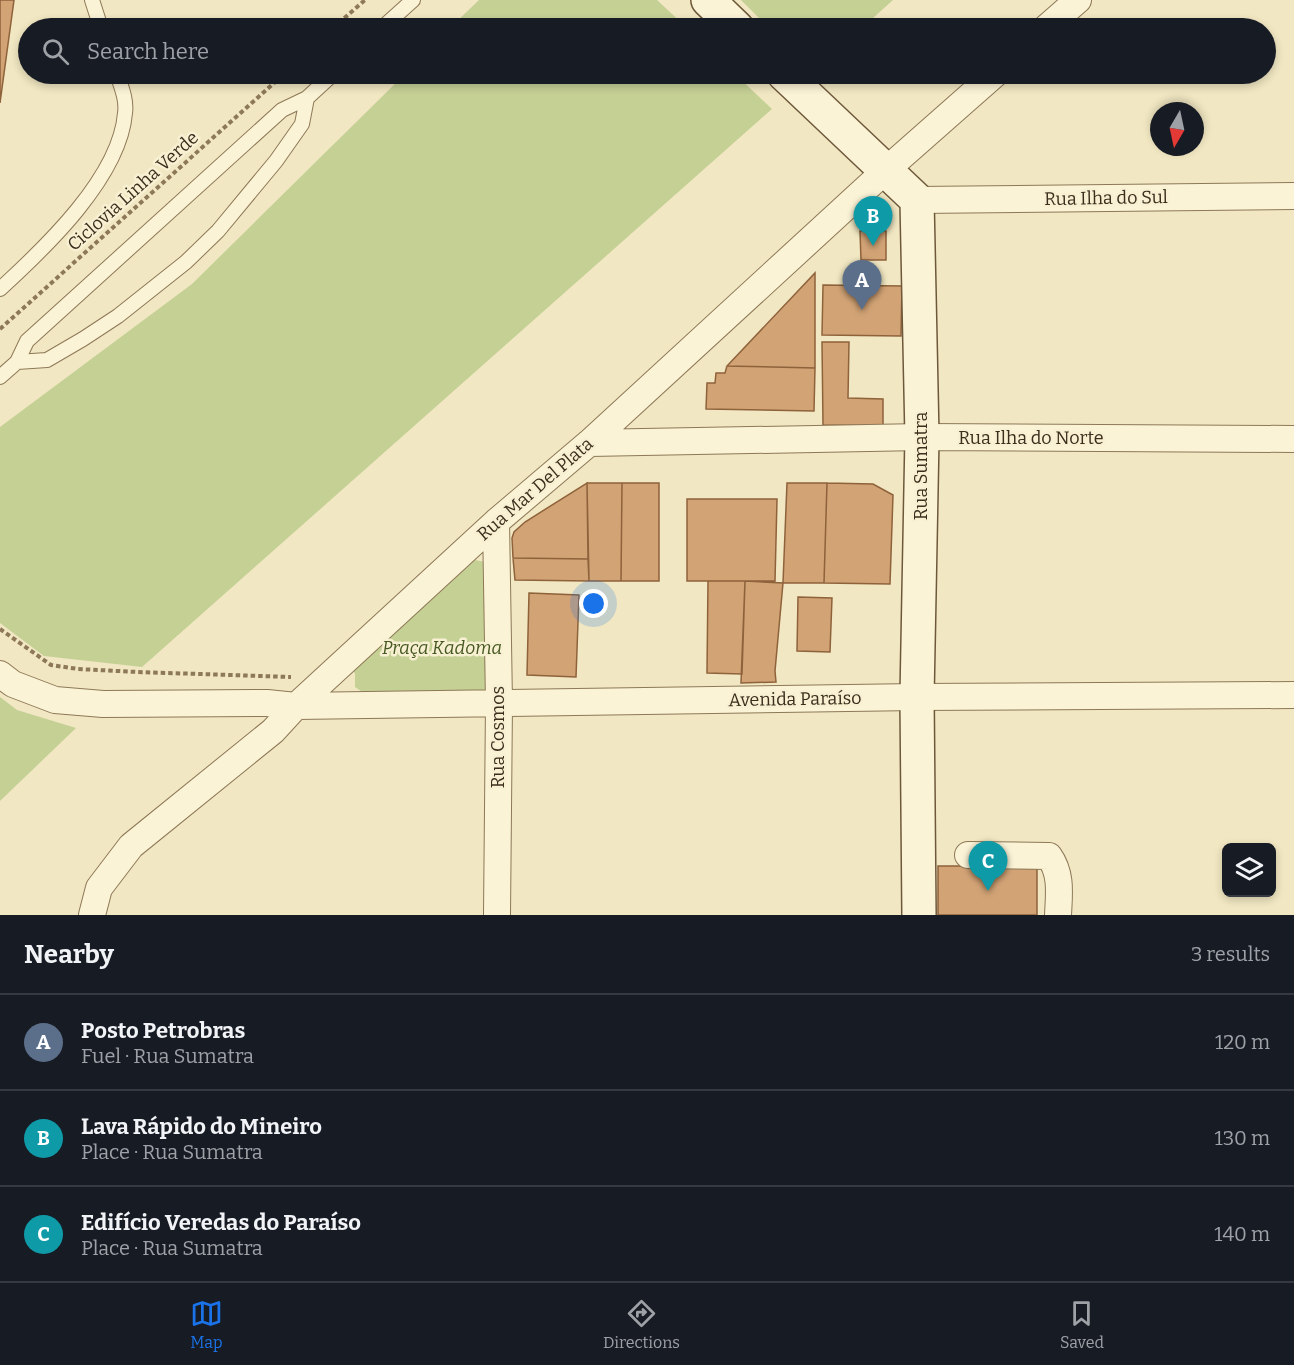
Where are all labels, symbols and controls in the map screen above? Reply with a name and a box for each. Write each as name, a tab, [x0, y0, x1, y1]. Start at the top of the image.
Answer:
search box	[18, 18, 1276, 84]
icon: search	[39, 35, 72, 68]
text: Search here	[87, 38, 209, 65]
north arrow	[1150, 102, 1204, 156]
street label: Ciclovia Linha Verde	[63, 126, 203, 256]
street label: Rua Ilha do Sul	[1044, 186, 1168, 210]
pin: B	[854, 196, 892, 246]
pin: A	[842, 260, 882, 310]
street label: Rua Sumatra	[910, 412, 932, 520]
street label: Rua Ilha do Norte	[958, 427, 1104, 449]
street label: Rua Mar Del Plata	[473, 433, 597, 545]
your location	[579, 589, 608, 618]
park label: Praça Kadoma	[382, 637, 502, 659]
street label: Rua Cosmos	[487, 686, 509, 788]
street label: Avenida Paraíso	[728, 687, 862, 711]
pin: C	[968, 842, 1008, 891]
map controls	[1222, 843, 1276, 897]
button: layers	[1222, 843, 1276, 897]
text: Nearby	[24, 939, 114, 970]
text: 3 results	[1191, 942, 1270, 966]
text: Posto Petrobras	[81, 1017, 245, 1044]
text: A	[36, 1030, 51, 1054]
text: 120 m	[1215, 1030, 1270, 1054]
text: Fuel · Rua Sumatra	[81, 1044, 254, 1068]
text: Lava Rápido do Mineiro	[81, 1113, 322, 1140]
text: B	[37, 1126, 50, 1150]
text: 130 m	[1215, 1126, 1270, 1150]
text: Place · Rua Sumatra	[81, 1140, 263, 1164]
text: Edifício Veredas do Paraíso	[81, 1209, 361, 1236]
text: C	[37, 1222, 50, 1246]
text: 140 m	[1214, 1222, 1270, 1246]
text: Place · Rua Sumatra	[81, 1236, 263, 1260]
tab: Map	[190, 1297, 223, 1352]
tab: Directions	[603, 1297, 680, 1352]
tab: Saved	[1060, 1297, 1104, 1352]

